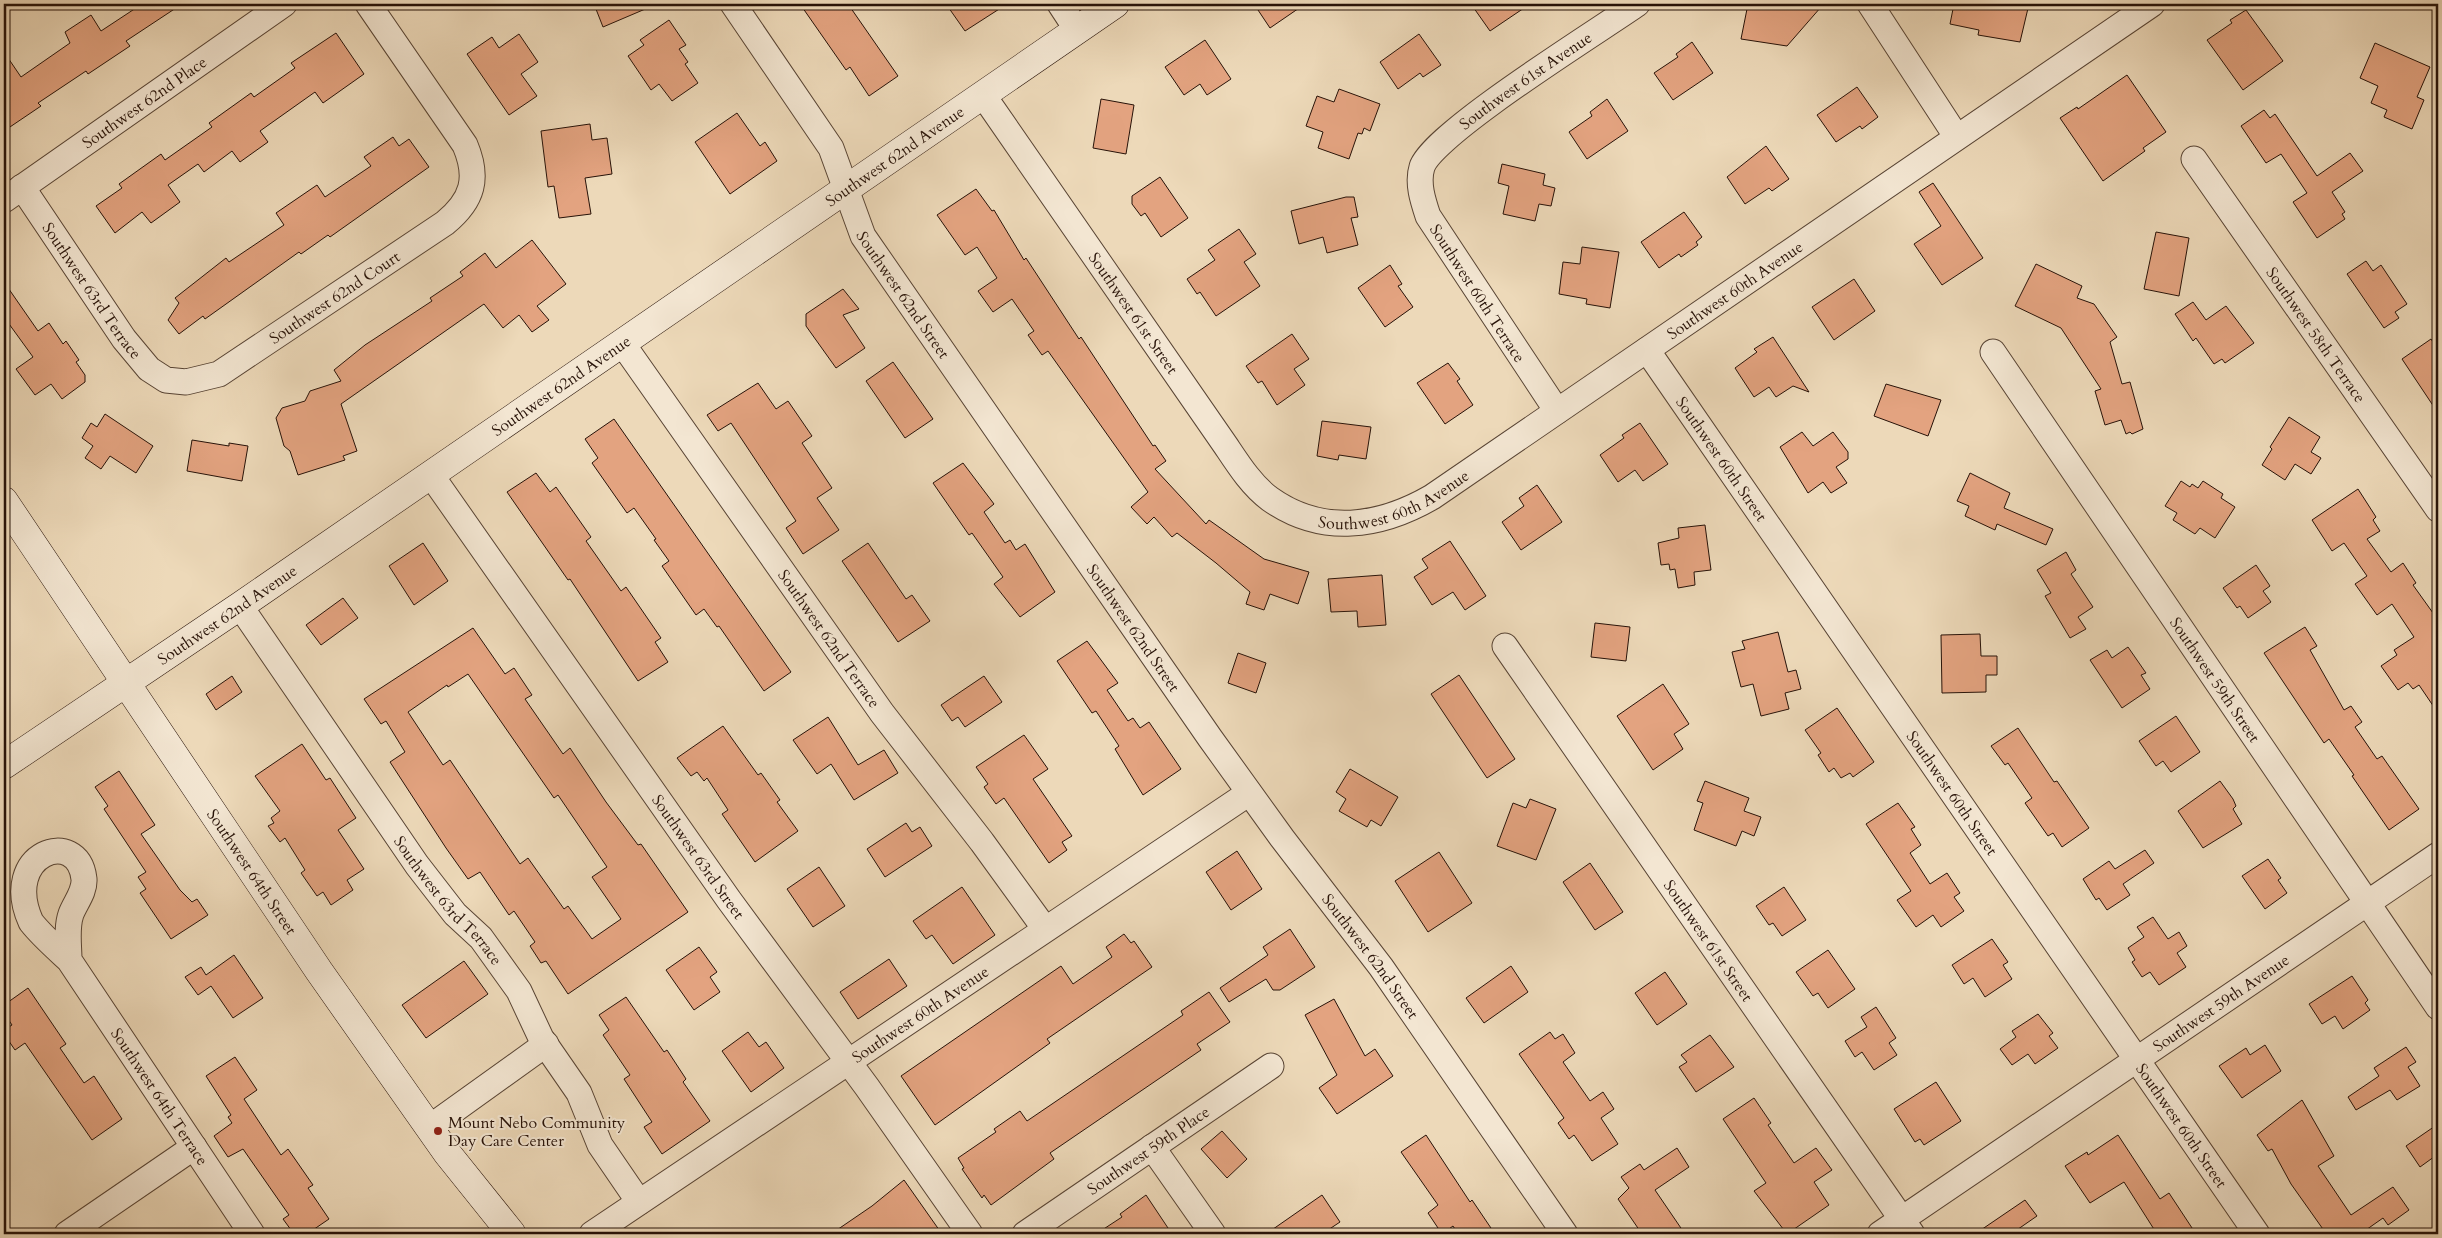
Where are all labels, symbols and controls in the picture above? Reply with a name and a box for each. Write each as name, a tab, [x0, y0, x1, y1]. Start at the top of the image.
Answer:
street label: Southwest 61st Avenue	[1455, 27, 1596, 135]
street label: Southwest 62nd Place	[78, 51, 211, 154]
street label: Southwest 62nd Avenue	[821, 101, 969, 212]
street label: Southwest 63rd Terrace	[37, 218, 146, 364]
street label: Southwest 60th Terrace	[1424, 220, 1530, 367]
street label: Southwest 62nd Street	[850, 229, 955, 363]
street label: Southwest 60th Avenue	[1663, 236, 1808, 345]
street label: Southwest 62nd Court	[265, 246, 405, 349]
street label: Southwest 61st Street	[1083, 248, 1183, 379]
street label: Southwest 58th Terrace	[2261, 263, 2371, 407]
street label: Southwest 62nd Avenue	[487, 330, 635, 442]
street label: Southwest 60th Street	[1670, 392, 1772, 526]
street label: Southwest 60th Avenue	[1317, 465, 1474, 535]
street label: Southwest 62nd Avenue	[153, 560, 302, 671]
street label: Southwest 62nd Street	[1081, 560, 1185, 697]
street label: Southwest 62nd Terrace	[772, 565, 885, 713]
street label: Southwest 59th Street	[2164, 613, 2265, 747]
street label: Southwest 60th Street	[1901, 727, 2003, 860]
street label: Southwest 63rd Street	[646, 790, 749, 924]
street label: Southwest 64th Street	[201, 805, 302, 939]
street label: Southwest 63rd Terrace	[388, 832, 507, 970]
street label: Southwest 61st Street	[1658, 876, 1758, 1006]
street label: Southwest 62nd Street	[1316, 889, 1424, 1024]
street label: Southwest 59th Avenue	[2149, 949, 2294, 1058]
street label: Southwest 60th Avenue	[848, 961, 993, 1069]
street label: Southwest 64th Terrace	[105, 1024, 213, 1170]
street label: Southwest 60th Street	[2130, 1059, 2232, 1193]
street label: Southwest 59th Place	[1083, 1101, 1214, 1200]
place label: Mount Nebo Community Day Care Center	[448, 1112, 626, 1152]
marker: Mount Nebo Community Day Care Center	[432, 1125, 444, 1137]

